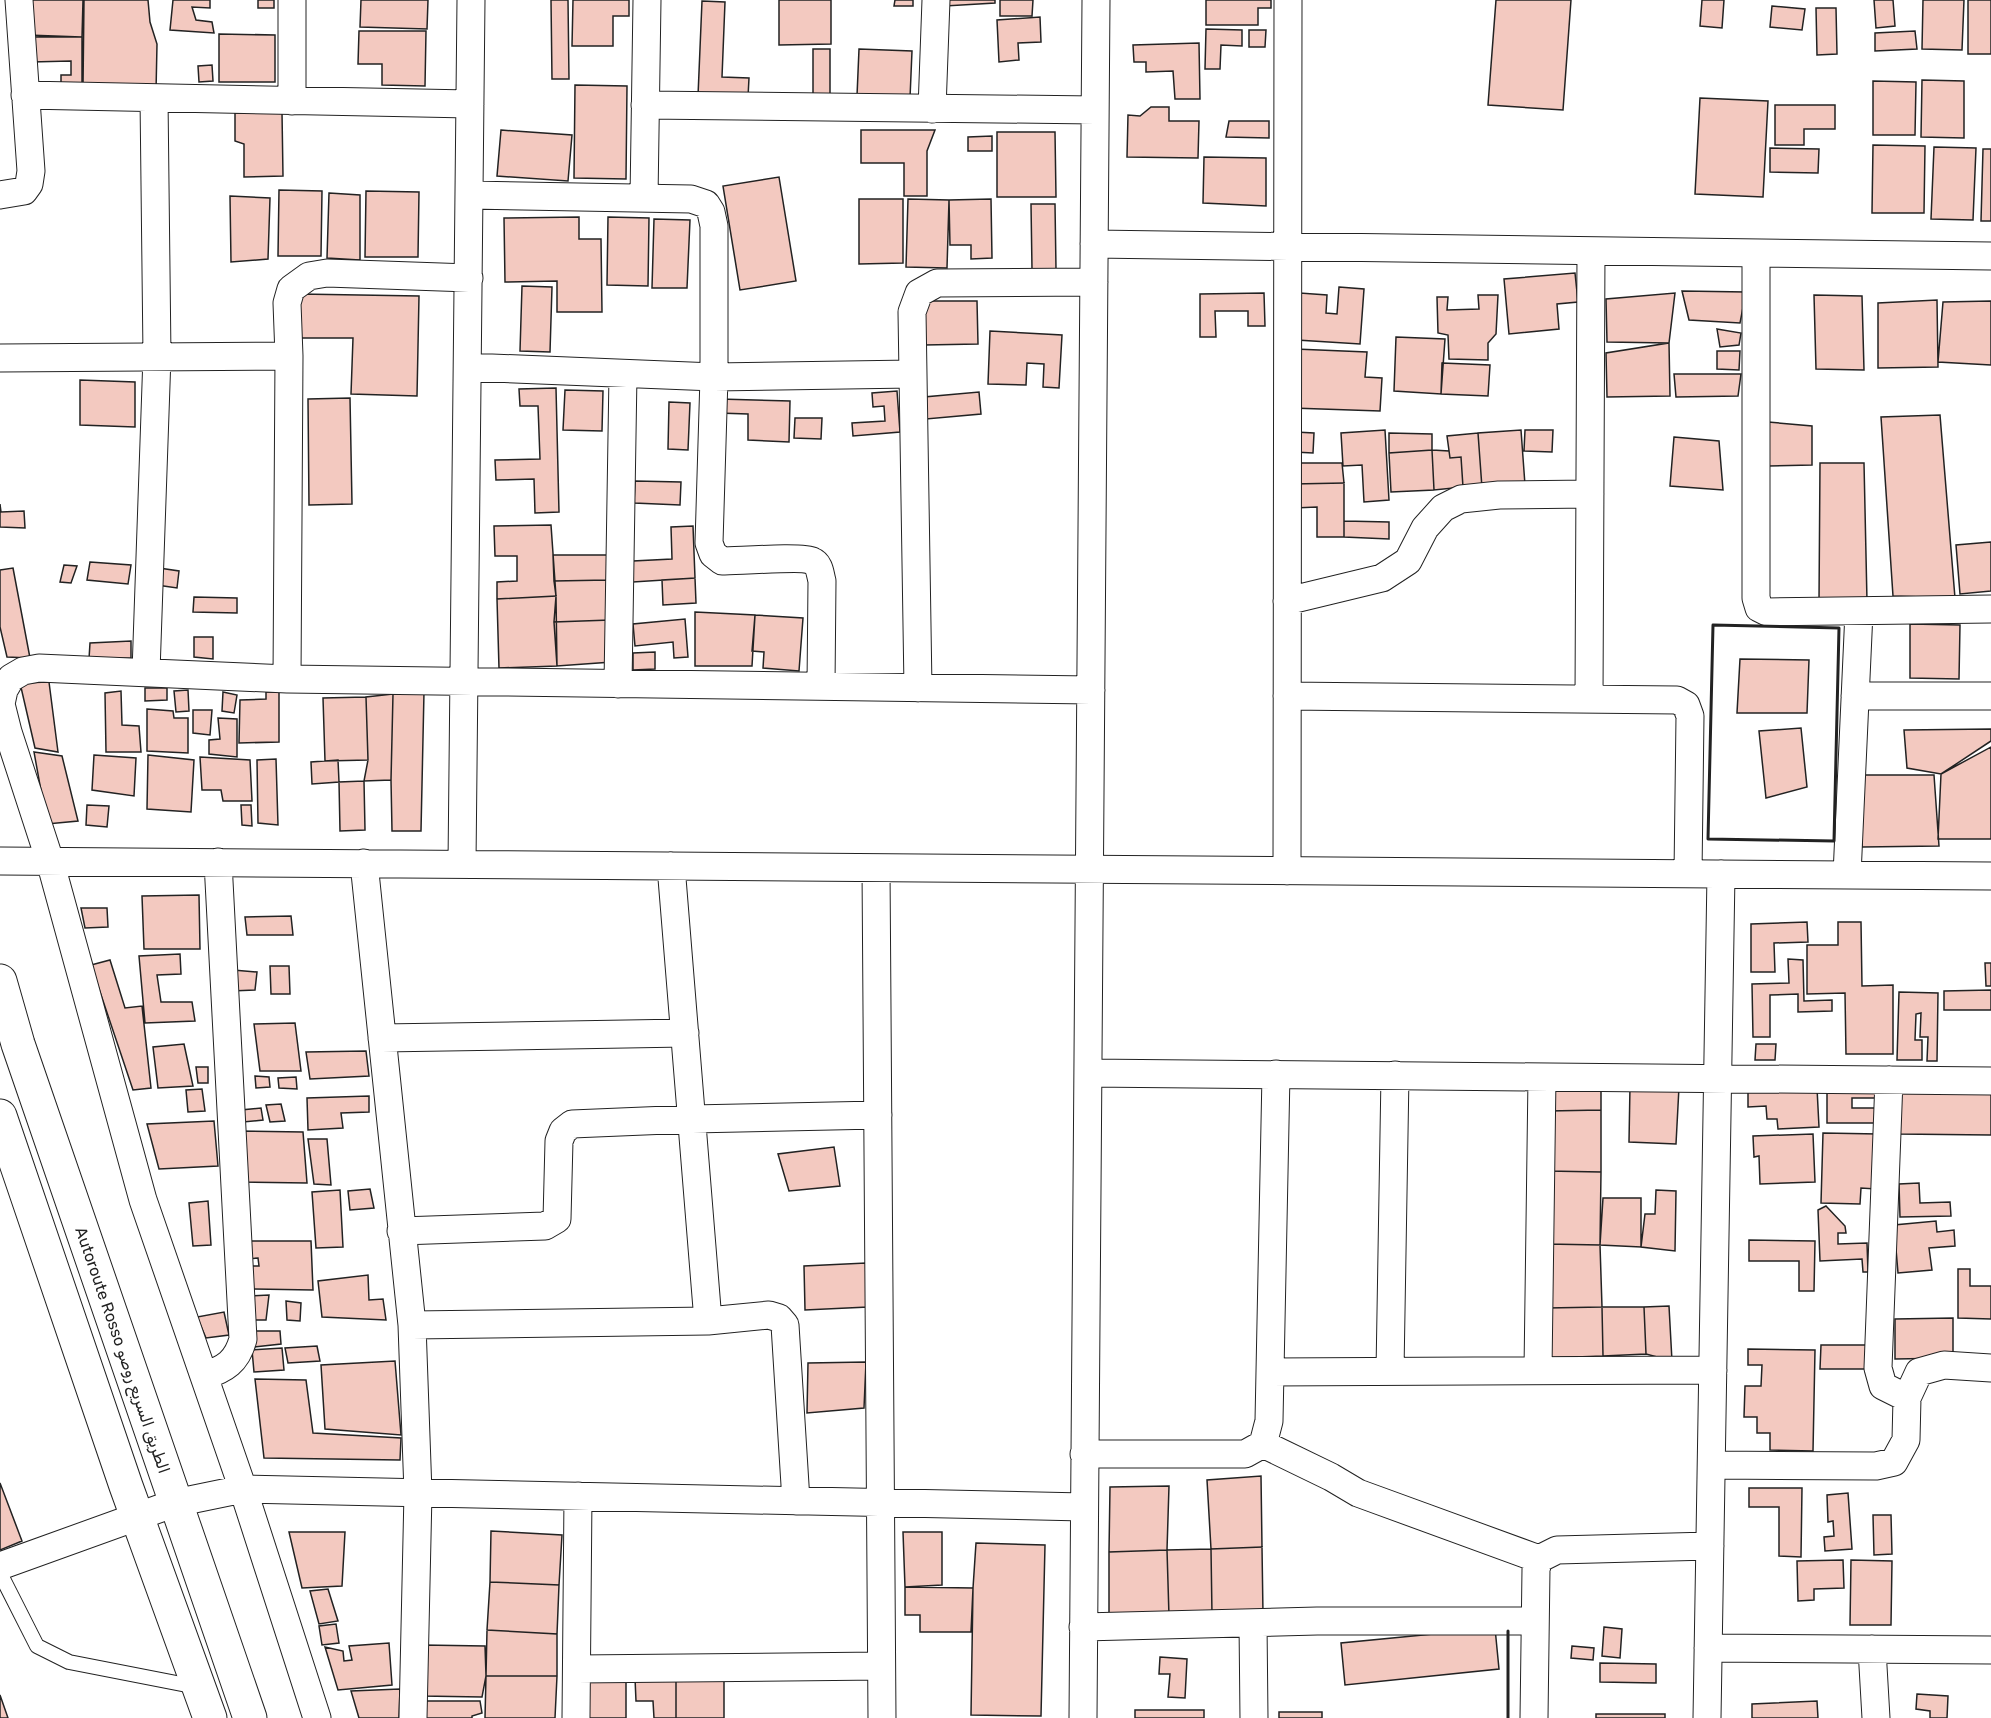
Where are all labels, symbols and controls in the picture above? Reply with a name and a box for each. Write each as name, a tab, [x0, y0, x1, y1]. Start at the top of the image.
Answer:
street label: Autoroute Rosso الطريق السريع روصو	[69, 1224, 174, 1477]

